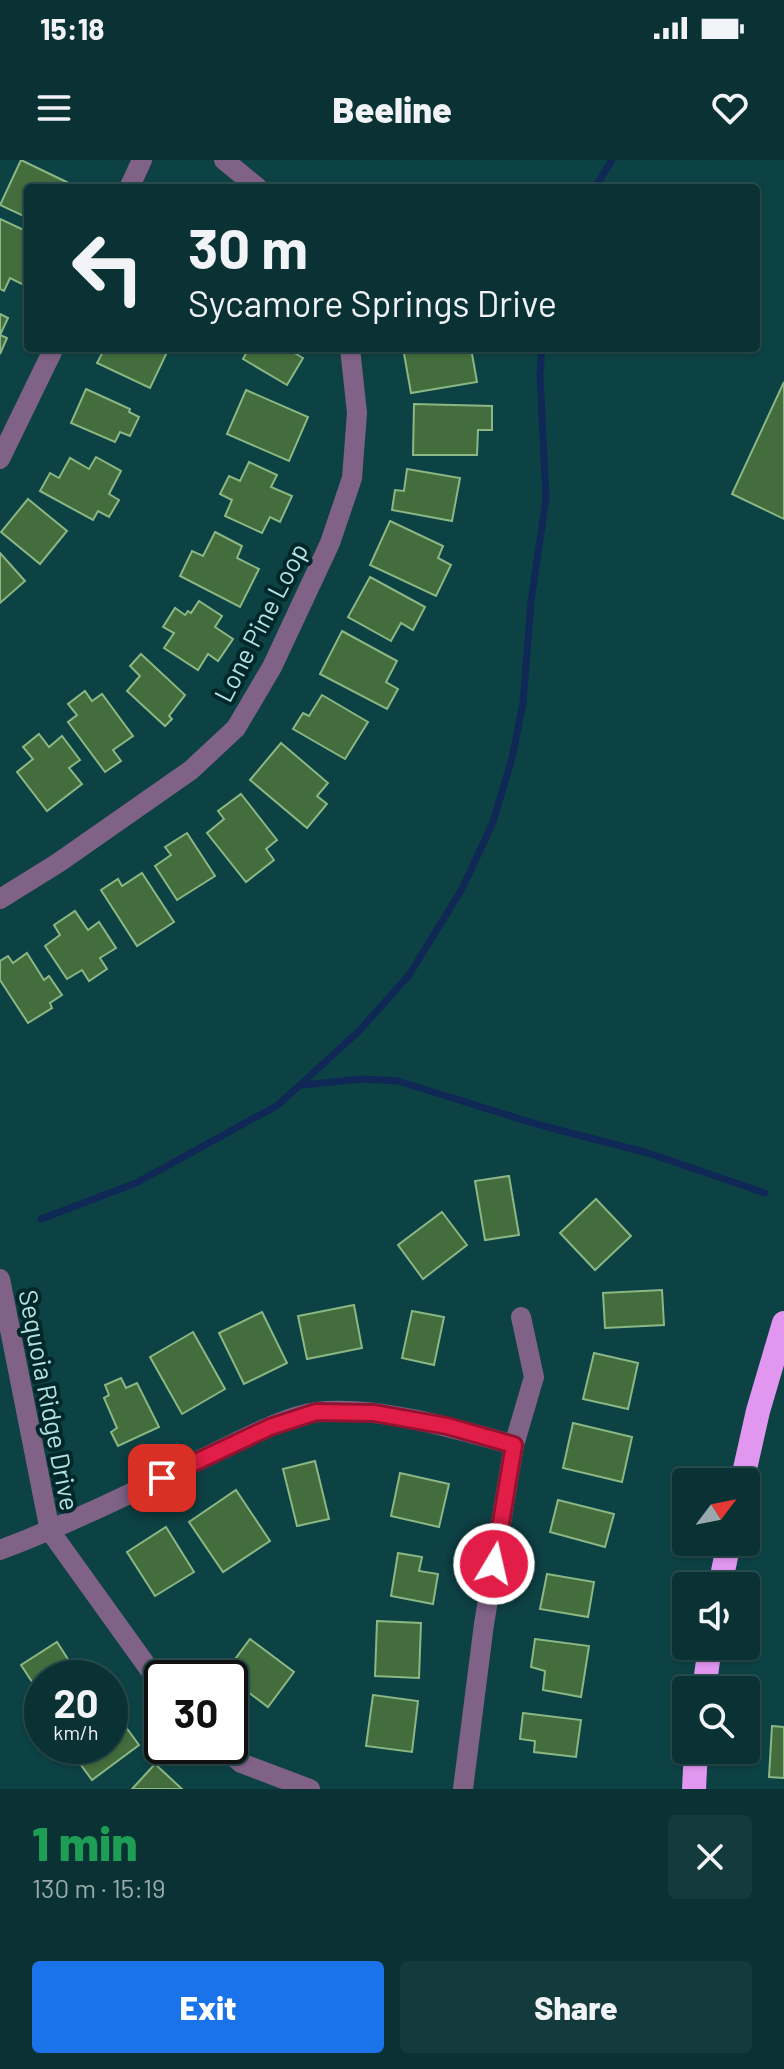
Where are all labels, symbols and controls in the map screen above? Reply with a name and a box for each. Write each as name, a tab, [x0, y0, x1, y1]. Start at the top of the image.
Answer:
text: 15:18	[40, 10, 105, 46]
icon: menu	[32, 86, 76, 130]
icon: heart	[708, 86, 752, 130]
text: Beeline	[332, 87, 452, 130]
text: 30 m	[188, 213, 308, 280]
icon: left	[56, 216, 160, 320]
text: Sycamore Springs Drive	[188, 281, 557, 324]
street label: Lone Pine Loop	[207, 537, 313, 707]
street label: Sequoia Ridge Drive	[13, 1287, 87, 1513]
pin	[128, 1444, 196, 1512]
icon: arrive	[140, 1456, 184, 1500]
north arrow	[672, 1468, 760, 1556]
map controls	[672, 1468, 760, 1764]
position arrow	[452, 1522, 536, 1606]
button: sound	[672, 1572, 760, 1660]
speed limit sign: 30	[144, 1660, 248, 1764]
button: search	[672, 1676, 760, 1764]
text: 20	[53, 1678, 99, 1726]
text: km/h	[53, 1720, 99, 1744]
text: 1 min	[32, 1813, 138, 1871]
button: close	[668, 1815, 752, 1899]
text: 130 m · 15:19	[32, 1872, 166, 1903]
button: Exit	[32, 1961, 384, 2053]
button: Share	[400, 1961, 752, 2053]

